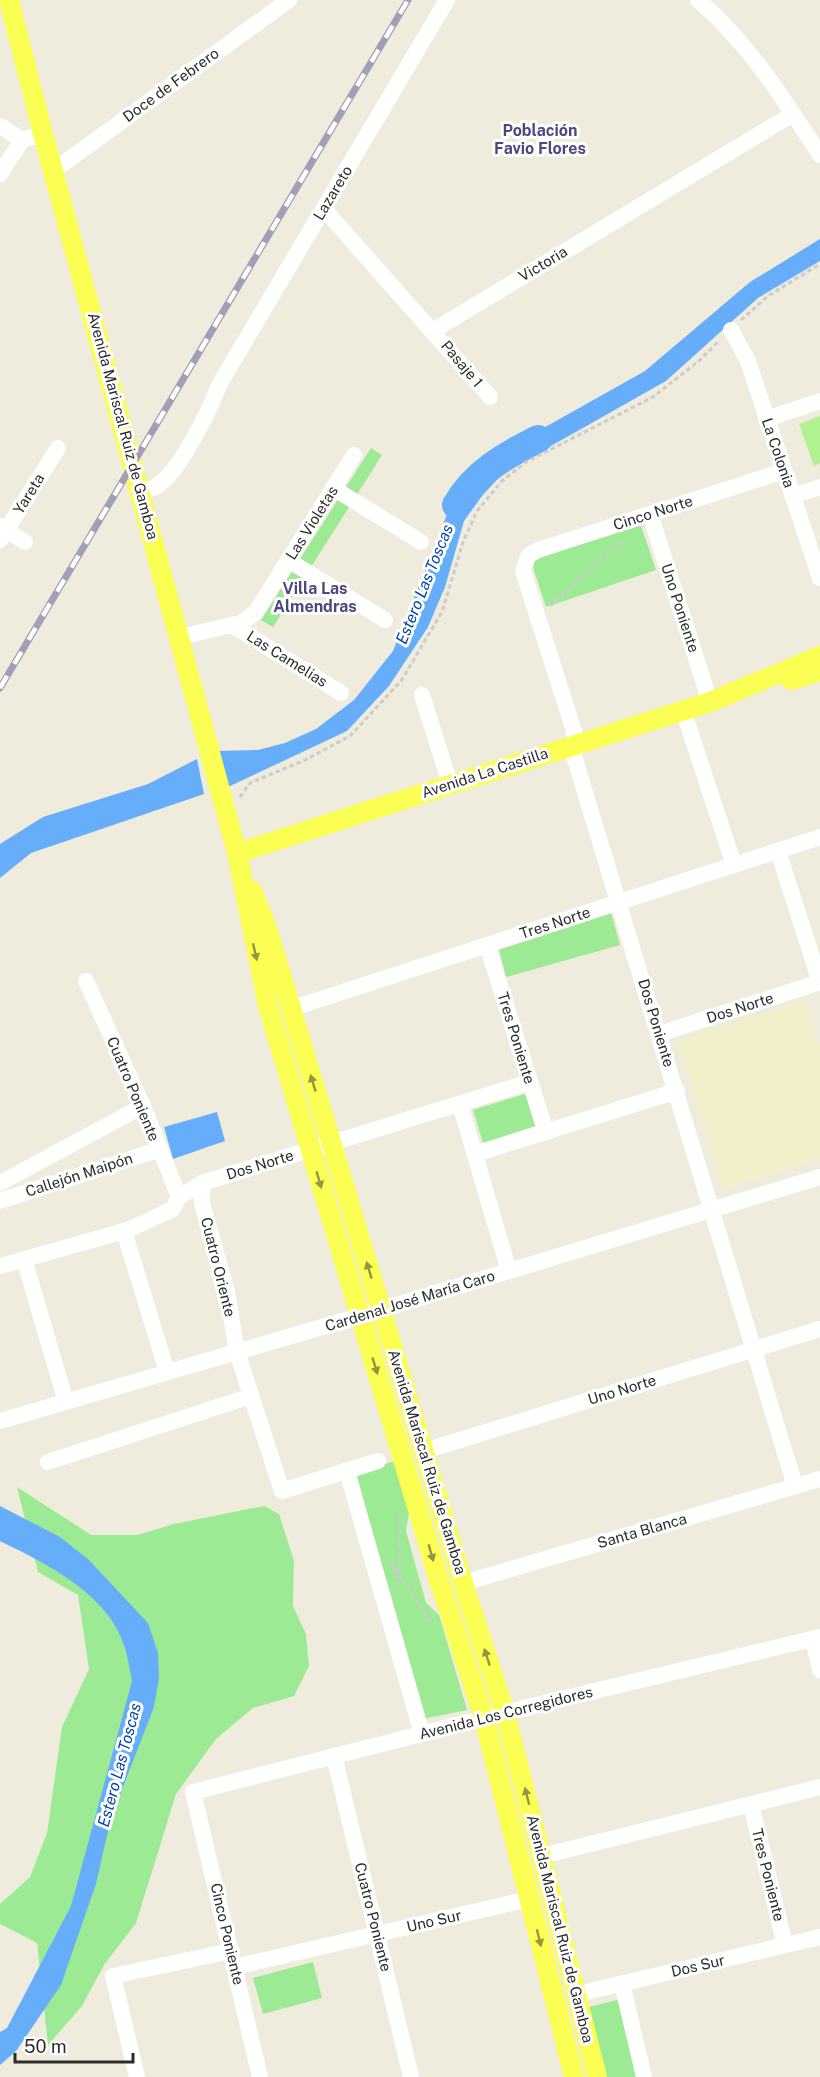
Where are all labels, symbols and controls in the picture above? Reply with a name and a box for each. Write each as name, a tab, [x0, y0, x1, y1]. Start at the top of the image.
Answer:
street label: Doce de Febrero	[119, 44, 222, 125]
district label: Población Favio Flores	[494, 121, 586, 158]
street label: Lazareto	[310, 163, 355, 223]
street label: Victoria	[515, 242, 570, 285]
street label: Avenida Mariscal Ruiz de Gamboa	[85, 311, 162, 541]
street label: Pasaje 1	[438, 337, 487, 390]
street label: La Colonia	[759, 416, 798, 490]
street label: Yareta	[10, 470, 48, 517]
street label: Las Violetas	[282, 483, 341, 563]
street label: Cinco Norte	[611, 492, 695, 533]
water label: Estero Las Toscas	[392, 521, 457, 647]
street label: Uno Poniente	[658, 561, 703, 654]
district label: Villa Las Almendras	[273, 579, 357, 616]
street label: Las Camelias	[244, 627, 331, 690]
street label: Avenida La Castilla	[420, 744, 550, 801]
street label: Tres Norte	[517, 903, 592, 942]
one-way arrow	[251, 942, 261, 961]
street label: Dos Poniente	[635, 977, 678, 1069]
street label: Dos Norte	[704, 989, 776, 1026]
street label: Tres Poniente	[494, 990, 538, 1086]
street label: Cuatro Poniente	[104, 1034, 163, 1144]
one-way arrow	[308, 1074, 317, 1092]
street label: Dos Norte	[224, 1146, 296, 1183]
street label: Callejón Maipón	[23, 1149, 135, 1200]
one-way arrow	[315, 1171, 324, 1189]
street label: Cuatro Oriente	[198, 1215, 239, 1318]
one-way arrow	[364, 1261, 373, 1279]
street label: Cardenal José María Caro	[323, 1267, 497, 1334]
street label: Avenida Mariscal Ruiz de Gamboa	[385, 1347, 470, 1576]
one-way arrow	[371, 1358, 380, 1376]
street label: Uno Norte	[586, 1371, 658, 1408]
street label: Santa Blanca	[595, 1510, 689, 1551]
one-way arrow	[427, 1544, 436, 1562]
one-way arrow	[482, 1648, 492, 1666]
street label: Avenida Los Corregidores	[417, 1683, 594, 1742]
water label: Estero Las Toscas	[94, 1701, 145, 1829]
one-way arrow	[522, 1787, 532, 1805]
street label: Avenida Mariscal Ruiz de Gamboa	[524, 1813, 597, 2045]
street label: Tres Poniente	[749, 1827, 788, 1923]
street label: Cuatro Poniente	[352, 1861, 395, 1973]
street label: Cinco Poniente	[207, 1881, 247, 1987]
street label: Uno Sur	[405, 1906, 463, 1935]
one-way arrow	[534, 1929, 544, 1947]
street label: Dos Sur	[669, 1951, 727, 1980]
scale bar	[15, 2026, 134, 2064]
text: 50 m	[24, 2036, 67, 2057]

